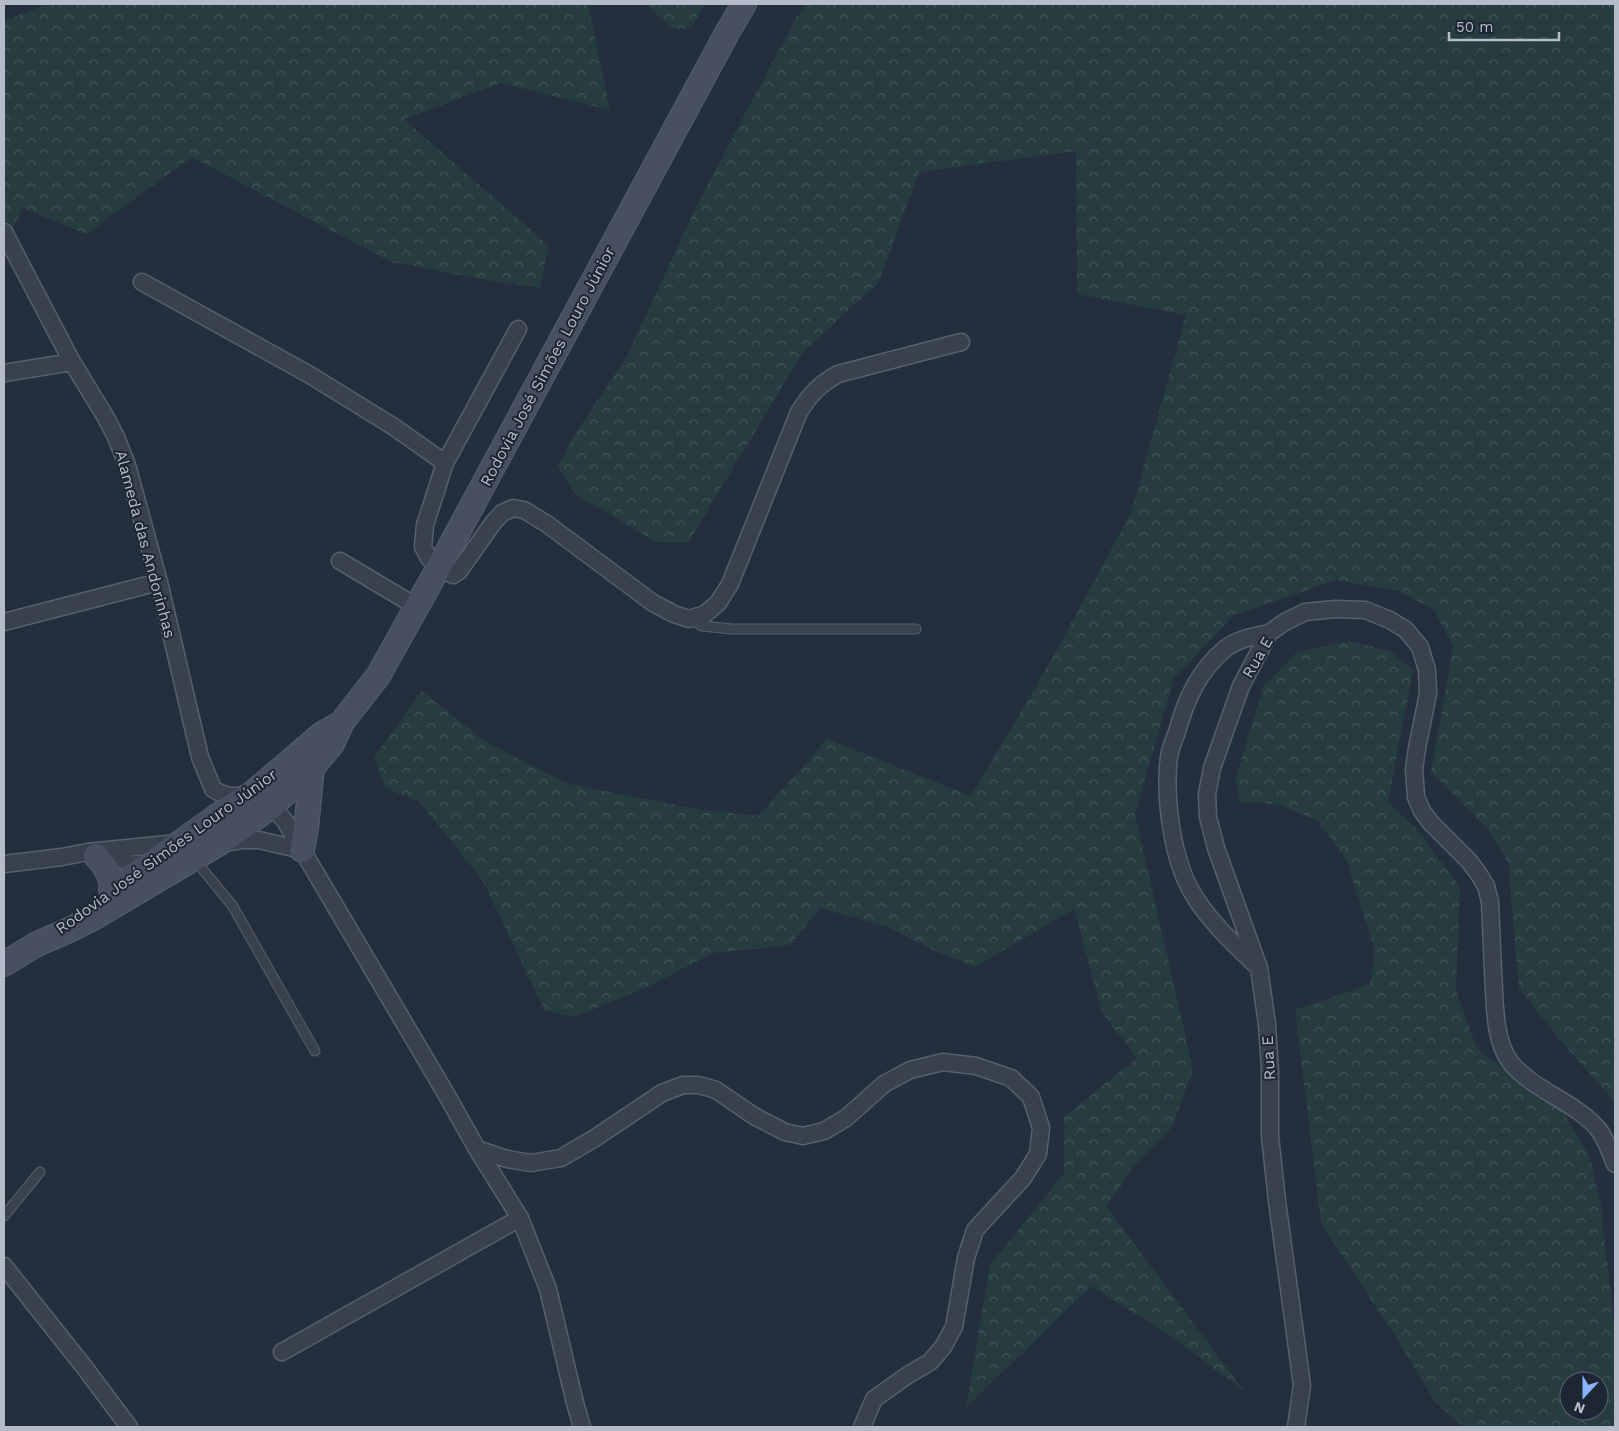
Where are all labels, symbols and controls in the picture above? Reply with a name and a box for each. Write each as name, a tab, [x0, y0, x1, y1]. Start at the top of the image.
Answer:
scale bar	[1449, 10, 1559, 42]
text: 50 m	[1456, 18, 1493, 36]
street label: Rodovia José Simões Louro Júnior	[476, 243, 619, 489]
street label: Alameda das Andorinhas	[111, 448, 180, 640]
street label: Rua E	[1238, 633, 1277, 681]
street label: Rodovia José Simões Louro Júnior	[52, 764, 281, 938]
street label: Rua E	[1258, 1035, 1279, 1081]
north arrow	[1559, 1371, 1609, 1421]
text: N	[1572, 1399, 1587, 1417]

